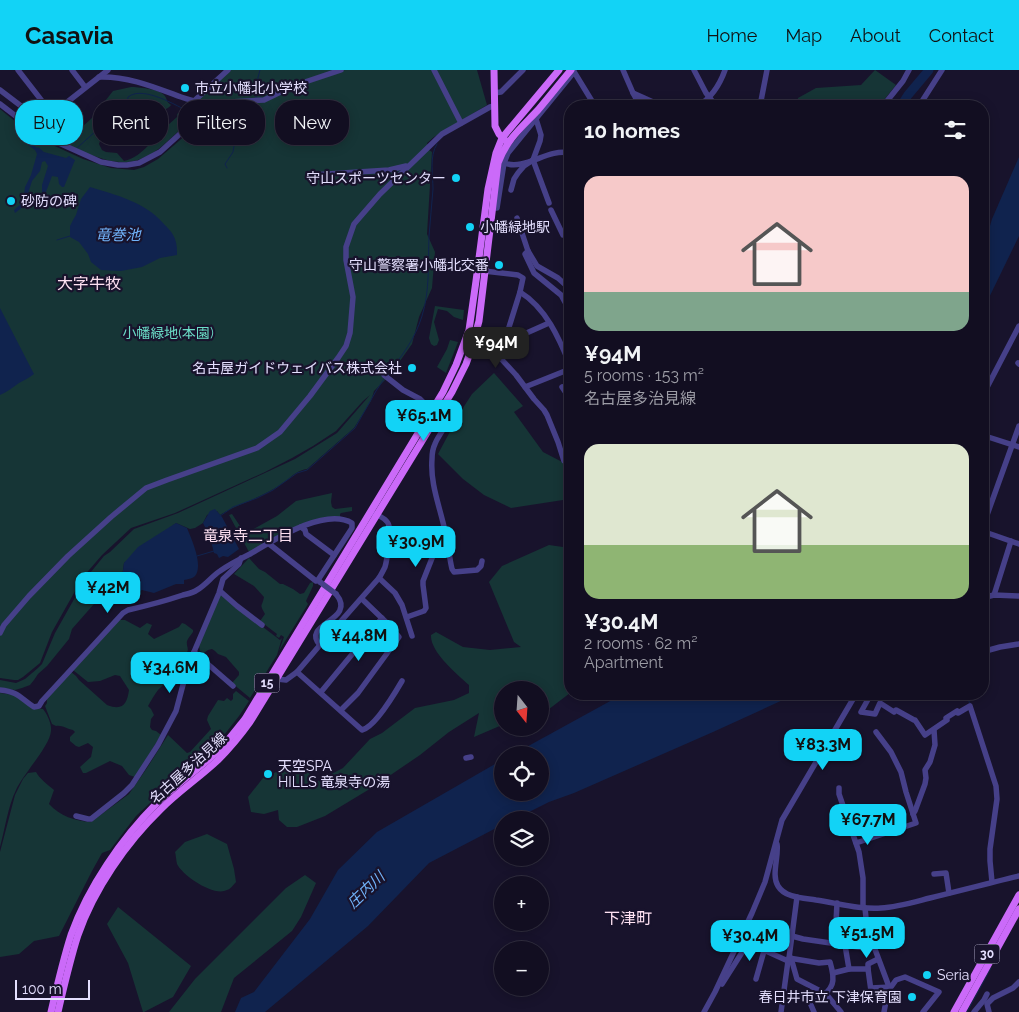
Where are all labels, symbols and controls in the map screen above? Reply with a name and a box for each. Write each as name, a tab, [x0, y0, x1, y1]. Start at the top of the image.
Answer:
text: Casavia	[25, 21, 114, 50]
text: Home	[706, 25, 757, 46]
text: Map	[785, 25, 822, 46]
text: About	[850, 25, 901, 46]
text: Contact	[929, 25, 994, 46]
place label: 市立小幡北小学校	[195, 80, 307, 96]
marker: 市立小幡北小学校	[179, 82, 191, 94]
chip: Buy	[15, 100, 83, 145]
chip: Rent	[93, 100, 168, 145]
chip: Filters	[178, 100, 265, 145]
chip: New	[275, 100, 349, 145]
icon: filters	[941, 116, 969, 144]
text: 10 homes	[584, 118, 680, 143]
place label: 守山スポーツセンター	[306, 170, 446, 186]
marker: 守山スポーツセンター	[450, 172, 462, 184]
place label: 砂防の碑	[21, 193, 77, 209]
marker: 砂防の碑	[5, 195, 17, 207]
icon: home	[732, 209, 822, 299]
place label: 小幡緑地駅	[480, 219, 550, 235]
marker: 小幡緑地駅	[464, 221, 476, 233]
water label: 竜巻池	[95, 226, 142, 244]
place label: 守山警察署小幡北交番	[349, 257, 489, 273]
marker: 守山警察署小幡北交番	[493, 259, 505, 271]
district label: 大字牛牧	[57, 274, 121, 293]
park label: 小幡緑地(本園)	[122, 325, 214, 341]
pin: ¥94M	[466, 326, 526, 369]
text: ¥94M	[474, 333, 518, 352]
text: ¥94M	[584, 341, 641, 366]
place label: 名古屋ガイドウェイバス株式会社	[192, 360, 402, 376]
marker: 名古屋ガイドウェイバス株式会社	[406, 362, 418, 374]
text: 5 rooms · 153 m²	[584, 366, 704, 385]
text: 名古屋多治見線	[584, 389, 696, 408]
pin: ¥65.1M	[383, 400, 465, 442]
text: ¥65.1M	[396, 406, 452, 425]
icon: home	[732, 476, 822, 566]
pin: ¥30.9M	[375, 526, 457, 568]
district label: 竜泉寺二丁目	[203, 527, 293, 545]
text: ¥30.9M	[387, 532, 445, 551]
pin: ¥42M	[78, 572, 138, 614]
text: ¥42M	[86, 578, 130, 597]
text: ¥30.4M	[584, 609, 658, 634]
pin: ¥44.8M	[318, 620, 400, 662]
text: ¥44.8M	[331, 626, 387, 645]
text: 2 rooms · 62 m²	[584, 634, 697, 653]
pin: ¥34.6M	[129, 652, 211, 694]
text: Apartment	[584, 653, 663, 672]
text: ¥34.6M	[142, 658, 198, 677]
road number: 15	[254, 674, 280, 692]
north arrow	[494, 681, 549, 736]
map controls	[494, 681, 549, 996]
pin: ¥83.3M	[782, 728, 864, 771]
street label: 名古屋多治見線	[146, 729, 230, 807]
text: ¥83.3M	[795, 735, 851, 754]
button: locate	[494, 746, 549, 801]
place label: 天空SPA HILLS 竜泉寺の湯	[278, 758, 390, 790]
marker: 天空SPA HILLS 竜泉寺の湯	[262, 768, 274, 780]
pin: ¥67.7M	[827, 804, 909, 846]
text: ¥67.7M	[840, 810, 896, 829]
button: layers	[494, 811, 549, 866]
water label: 庄内川	[344, 867, 390, 912]
button: +	[494, 876, 549, 931]
district label: 下津町	[604, 909, 652, 928]
pin: ¥51.5M	[826, 916, 908, 959]
pin: ¥30.4M	[709, 920, 791, 962]
text: ¥51.5M	[840, 923, 894, 942]
text: ¥30.4M	[722, 926, 778, 945]
button: −	[494, 941, 549, 996]
road number: 30	[974, 944, 1000, 964]
place label: Seria	[937, 967, 969, 983]
marker: Seria	[921, 969, 933, 981]
scale bar	[15, 977, 90, 1000]
text: 100 m	[22, 981, 62, 997]
place label: 春日井市立 下津保育園	[758, 989, 902, 1005]
marker: 春日井市立 下津保育園	[906, 991, 918, 1003]

